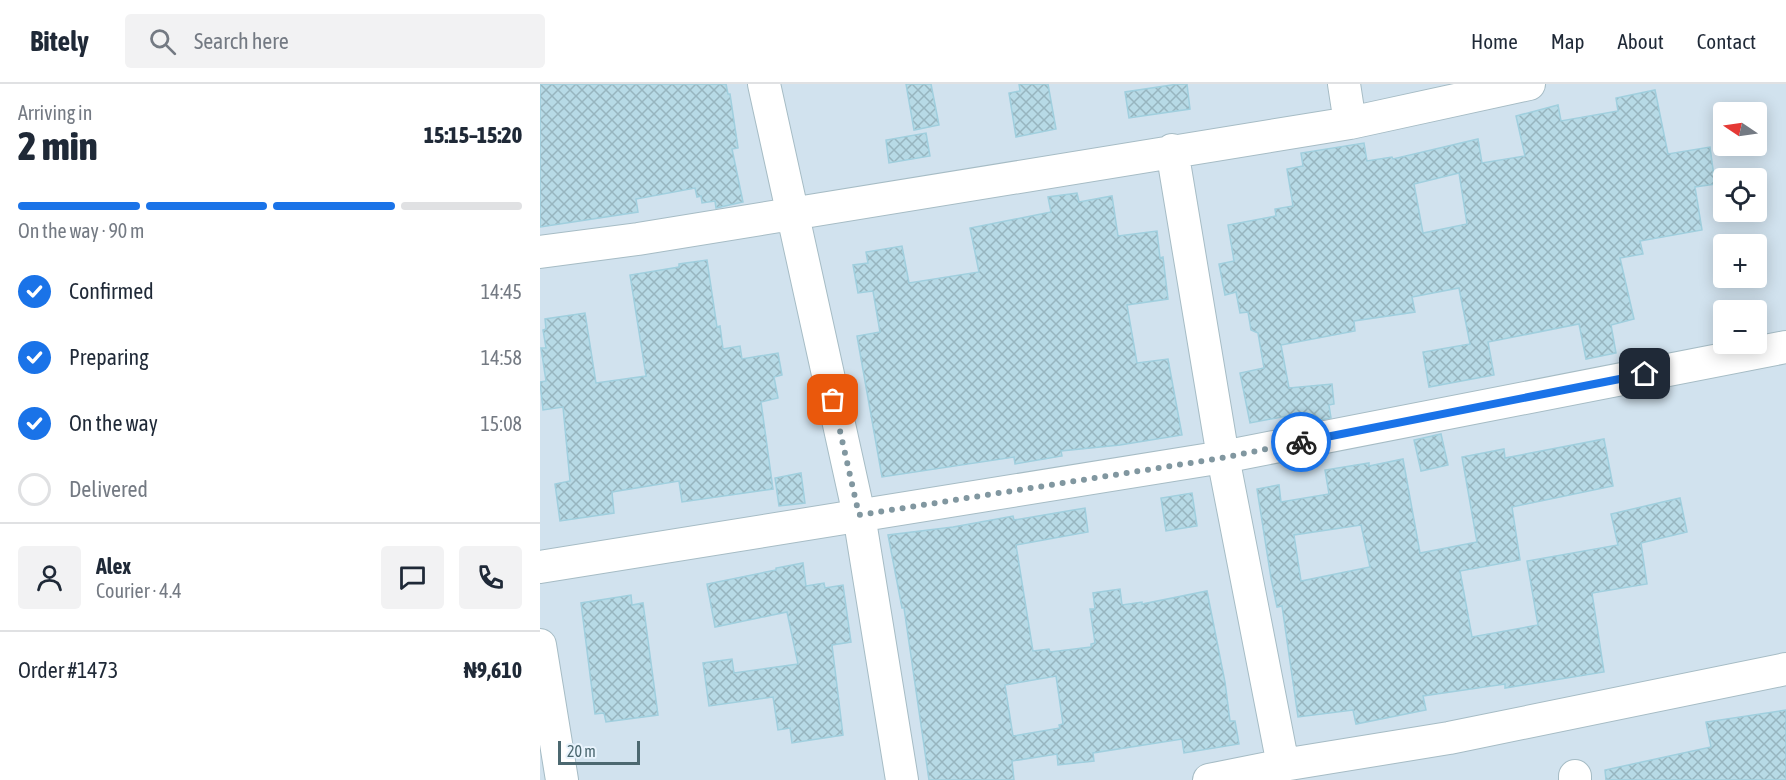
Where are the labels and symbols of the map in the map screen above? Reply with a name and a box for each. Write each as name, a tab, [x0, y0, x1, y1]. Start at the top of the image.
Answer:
north arrow	[1713, 102, 1767, 156]
pin	[1619, 348, 1670, 399]
pin	[807, 374, 858, 425]
courier	[1271, 412, 1331, 472]
scale bar	[558, 738, 640, 766]

